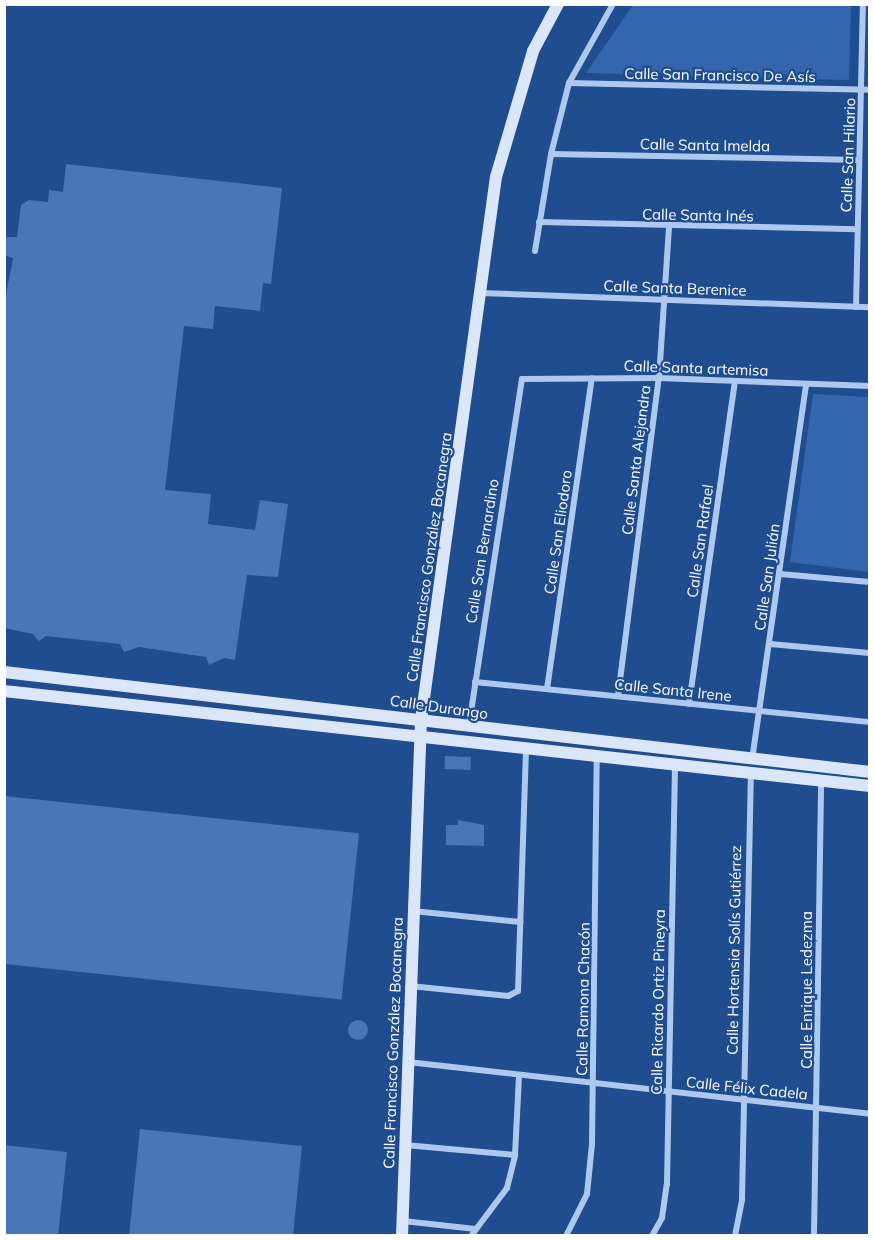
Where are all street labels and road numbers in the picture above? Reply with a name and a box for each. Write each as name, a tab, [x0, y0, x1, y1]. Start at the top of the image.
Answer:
street label: Calle San Francisco De Asís	[624, 64, 816, 86]
street label: Calle San Hilario	[837, 97, 859, 213]
street label: Calle Santa Imelda	[640, 135, 770, 155]
street label: Calle Santa Inés	[642, 205, 754, 225]
street label: Calle Santa Berenice	[603, 277, 747, 299]
street label: Calle Santa artemisa	[623, 356, 769, 380]
street label: Calle Santa Alejandra	[618, 384, 654, 536]
street label: Calle Francisco González Bocanegra	[403, 431, 455, 683]
street label: Calle San Eliodoro	[540, 469, 576, 595]
street label: Calle San Bernardino	[462, 477, 502, 625]
street label: Calle San Rafael	[683, 483, 717, 599]
street label: Calle San Julián	[751, 522, 783, 632]
street label: Calle Santa Irene	[613, 675, 733, 705]
street label: Calle Durango	[389, 691, 489, 723]
street label: Calle Hortensia Solís Gutiérrez	[723, 845, 745, 1055]
street label: Calle Ricardo Ortiz Pineyra	[647, 909, 669, 1095]
street label: Calle Enrique Ledezma	[798, 911, 816, 1069]
street label: Calle Francisco González Bocanegra	[380, 917, 406, 1169]
street label: Calle Ramona Chacón	[573, 922, 593, 1076]
street label: Calle Félix Cadela	[685, 1073, 809, 1103]

